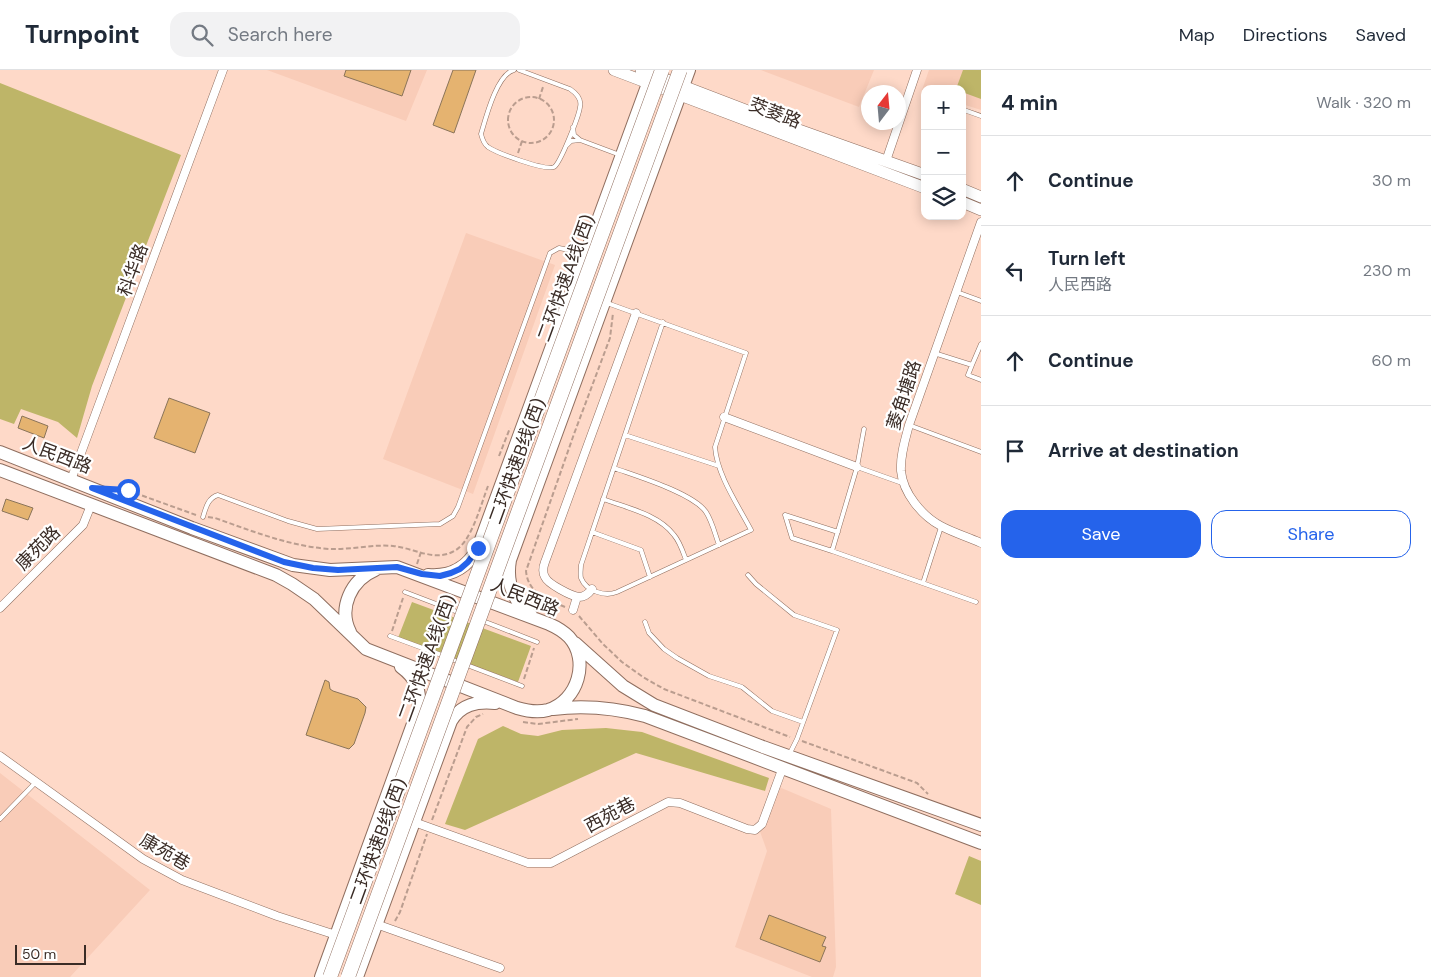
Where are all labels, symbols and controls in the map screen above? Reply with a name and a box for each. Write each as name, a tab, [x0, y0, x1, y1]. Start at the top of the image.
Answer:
search box	[170, 12, 520, 57]
text: Turnpoint	[25, 19, 140, 50]
icon: search	[188, 21, 216, 49]
text: Search here	[228, 22, 333, 47]
text: Map	[1179, 23, 1215, 47]
text: Directions	[1243, 23, 1328, 47]
text: Saved	[1356, 23, 1406, 47]
north arrow	[861, 85, 906, 130]
map controls	[921, 85, 966, 220]
button: +	[921, 85, 966, 130]
text: 4 min	[1001, 89, 1058, 117]
street label: 茭菱路	[745, 92, 805, 134]
text: Walk · 320 m	[1316, 92, 1411, 113]
button: −	[921, 130, 966, 175]
icon: ahead	[1001, 167, 1029, 195]
text: Continue	[1048, 168, 1134, 193]
text: 30 m	[1372, 170, 1411, 191]
button: layers	[921, 175, 966, 220]
street label: 二环快速A线(西)	[532, 211, 600, 345]
street label: 科华路	[112, 241, 154, 299]
text: Turn left	[1048, 246, 1126, 271]
icon: left	[1001, 257, 1029, 285]
text: 230 m	[1363, 260, 1411, 281]
text: 人民西路	[1048, 274, 1112, 295]
icon: ahead	[1001, 347, 1029, 375]
text: Continue	[1048, 348, 1134, 373]
text: 60 m	[1371, 350, 1411, 371]
street label: 菱角塘路	[881, 357, 927, 433]
street label: 二环快速B线(西)	[483, 395, 551, 527]
street label: 人民西路	[19, 431, 95, 479]
icon: arrive	[1001, 437, 1029, 465]
text: Arrive at destination	[1048, 438, 1239, 463]
route start	[117, 479, 140, 502]
button: Save	[1001, 510, 1201, 558]
button: Share	[1211, 510, 1411, 558]
street label: 康苑路	[10, 520, 66, 576]
route end	[467, 537, 490, 560]
street label: 人民西路	[487, 572, 563, 622]
street label: 二环快速A线(西)	[393, 591, 461, 725]
street label: 二环快速B线(西)	[344, 775, 412, 907]
street label: 西苑巷	[581, 792, 639, 838]
street label: 康苑巷	[136, 828, 194, 876]
scale bar	[15, 942, 86, 965]
text: 50 m	[22, 945, 56, 963]

